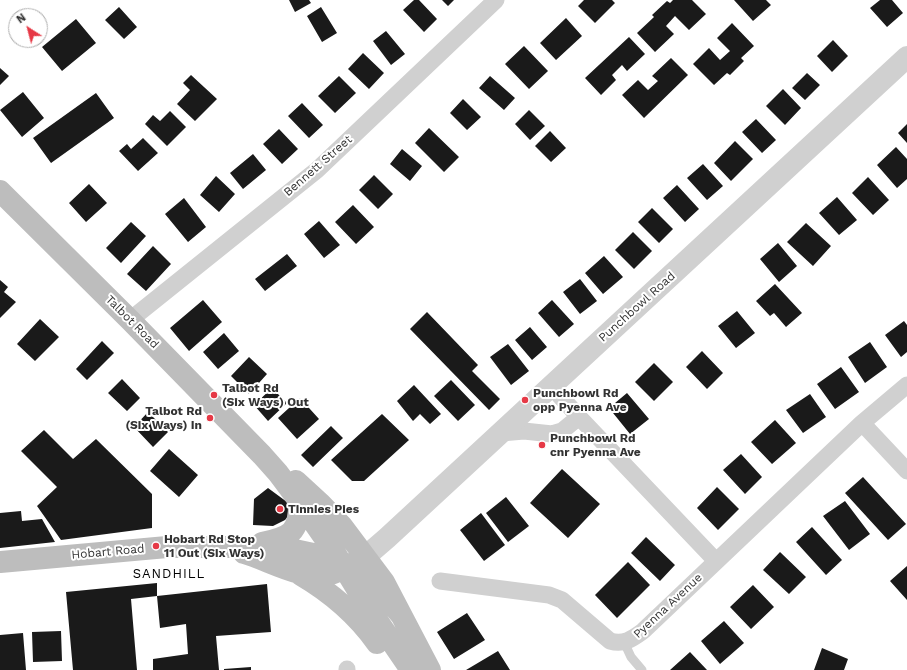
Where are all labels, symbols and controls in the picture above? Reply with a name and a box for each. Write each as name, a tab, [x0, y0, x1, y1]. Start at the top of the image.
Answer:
north arrow	[8, 8, 48, 48]
text: N	[14, 11, 28, 26]
street label: Bennett Street	[281, 132, 355, 200]
street label: Punchbowl Road	[596, 269, 678, 345]
street label: Talbot Road	[102, 292, 162, 352]
place label: Talbot Rd (Six Ways) Out	[222, 381, 309, 409]
place label: Punchbowl Rd opp Pyenna Ave	[533, 386, 627, 414]
marker: Talbot Rd (Six Ways) Out	[209, 390, 219, 400]
marker: Punchbowl Rd opp Pyenna Ave	[520, 395, 530, 405]
place label: Talbot Rd (Six Ways) In	[125, 404, 202, 432]
marker: Talbot Rd (Six Ways) In	[205, 413, 215, 423]
place label: Punchbowl Rd cnr Pyenna Ave	[550, 431, 641, 459]
marker: Punchbowl Rd cnr Pyenna Ave	[537, 440, 547, 450]
place label: Tinnies Pies	[288, 502, 359, 516]
marker: Tinnies Pies	[275, 504, 285, 514]
place label: Hobart Rd Stop 11 Out (Six Ways)	[164, 532, 265, 560]
marker: Hobart Rd Stop 11 Out (Six Ways)	[151, 541, 161, 551]
street label: Hobart Road	[71, 542, 145, 562]
district label: SANDHILL	[133, 566, 205, 582]
street label: Pyenna Avenue	[631, 571, 705, 641]

